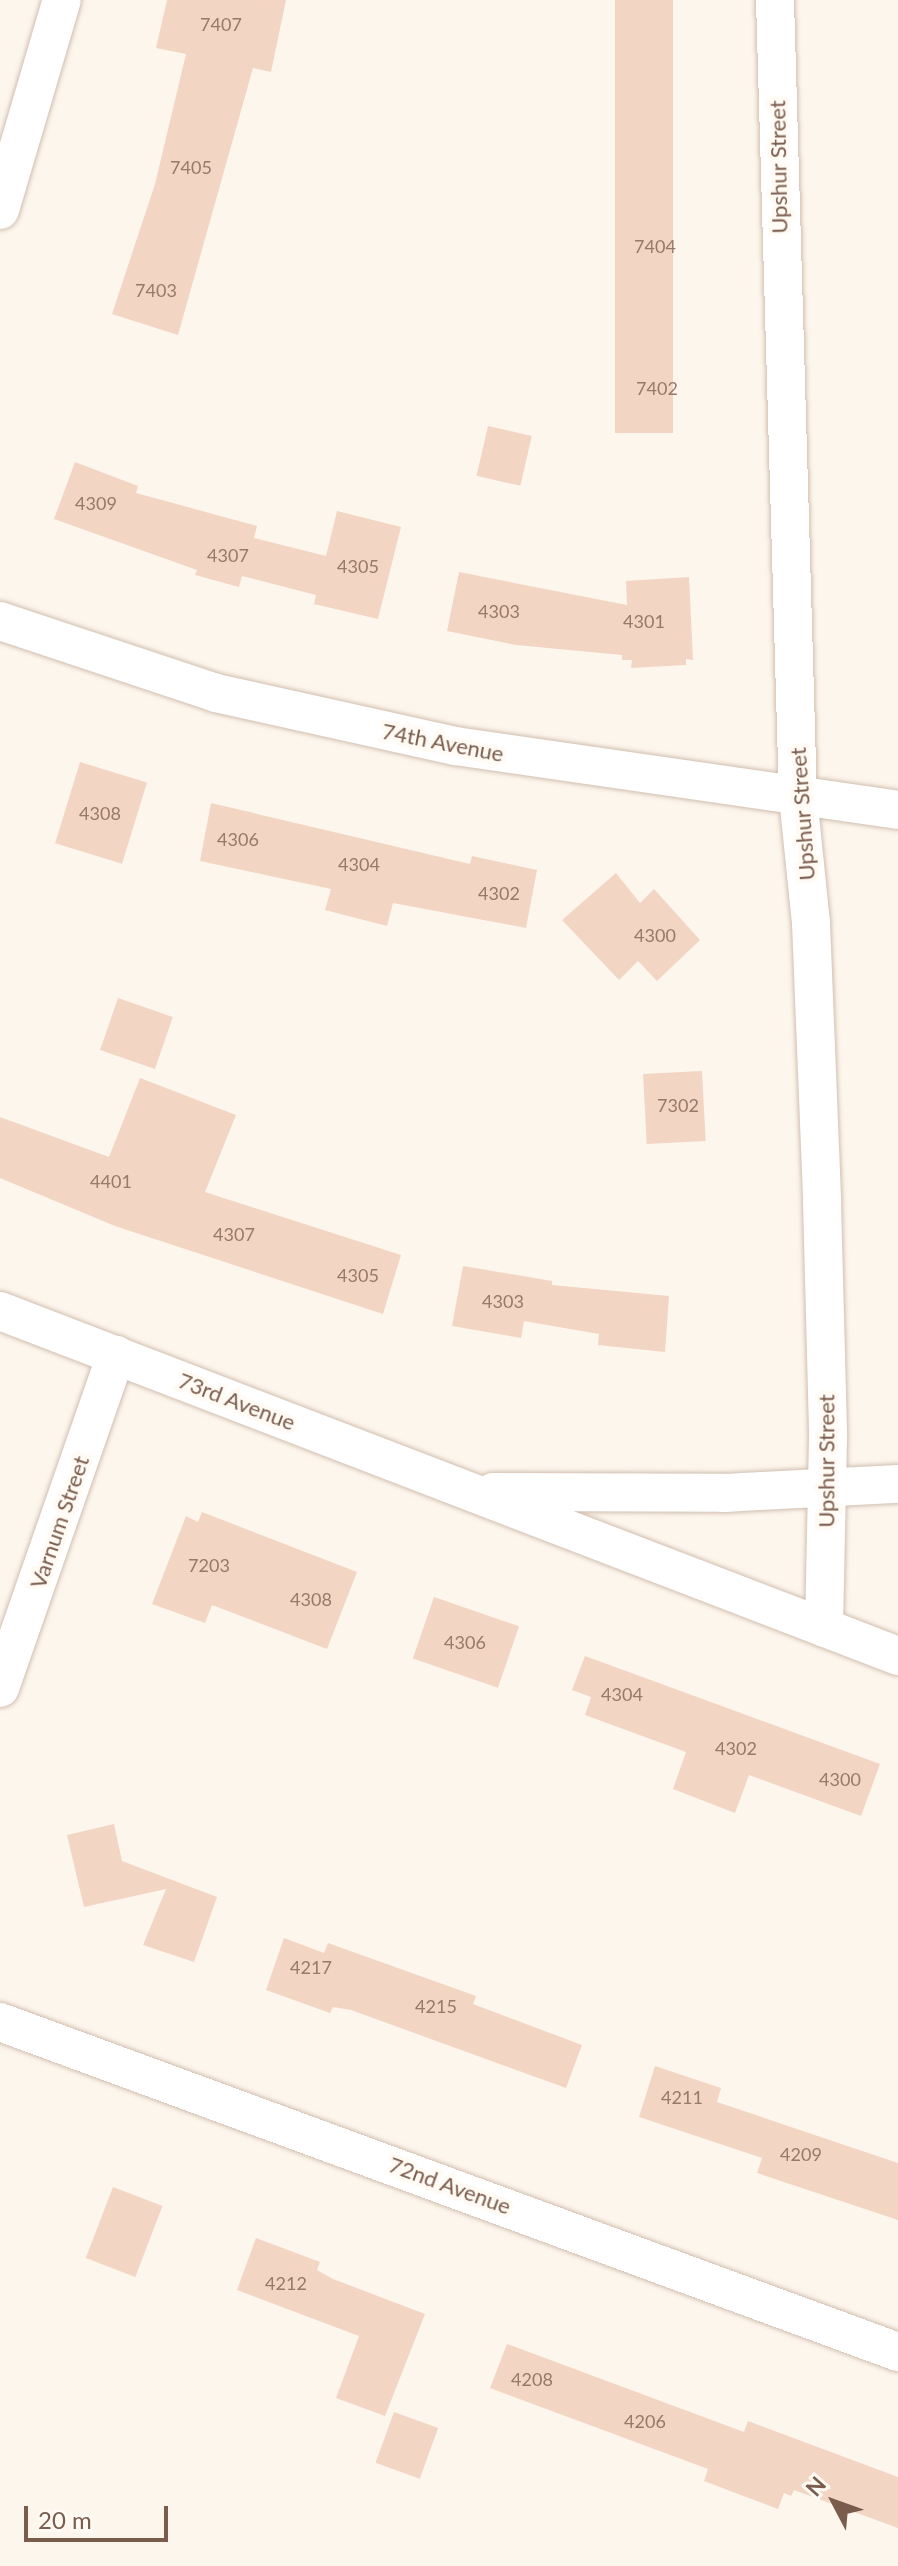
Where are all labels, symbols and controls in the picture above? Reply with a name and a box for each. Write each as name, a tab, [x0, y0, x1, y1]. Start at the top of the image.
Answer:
house number: 7407	[200, 13, 242, 35]
street label: Upshur Street	[764, 100, 792, 234]
house number: 7405	[170, 156, 212, 178]
house number: 7404	[634, 235, 676, 257]
house number: 7403	[135, 279, 177, 301]
house number: 7402	[636, 377, 678, 399]
house number: 4309	[75, 492, 117, 514]
house number: 4307	[207, 544, 249, 566]
house number: 4305	[337, 555, 379, 577]
house number: 4303	[478, 600, 520, 622]
house number: 4301	[623, 610, 665, 632]
street label: 74th Avenue	[380, 717, 506, 767]
street label: Upshur Street	[784, 746, 820, 882]
house number: 4308	[79, 802, 121, 824]
house number: 4306	[217, 828, 259, 850]
house number: 4304	[338, 853, 380, 875]
house number: 4302	[478, 882, 520, 904]
house number: 4300	[634, 924, 676, 946]
house number: 7302	[657, 1094, 699, 1116]
house number: 4401	[90, 1170, 132, 1192]
house number: 4307	[213, 1223, 255, 1245]
house number: 4305	[337, 1264, 379, 1286]
house number: 4303	[482, 1290, 524, 1312]
street label: 73rd Avenue	[174, 1366, 300, 1436]
street label: Upshur Street	[813, 1394, 839, 1528]
street label: Varnum Street	[24, 1452, 94, 1592]
house number: 7203	[188, 1554, 230, 1576]
house number: 4308	[290, 1588, 332, 1610]
house number: 4306	[444, 1631, 486, 1653]
house number: 4304	[601, 1683, 643, 1705]
house number: 4302	[715, 1737, 757, 1759]
house number: 4300	[819, 1768, 861, 1790]
house number: 4217	[290, 1956, 332, 1978]
house number: 4215	[415, 1995, 457, 2017]
house number: 4211	[661, 2086, 703, 2108]
house number: 4209	[780, 2143, 822, 2165]
street label: 72nd Avenue	[385, 2151, 515, 2219]
house number: 4212	[265, 2272, 307, 2294]
house number: 4208	[511, 2368, 553, 2390]
house number: 4206	[624, 2410, 666, 2432]
north arrow	[794, 2462, 874, 2542]
text: N	[800, 2471, 831, 2501]
scale bar	[28, 2490, 172, 2540]
text: 20 m	[38, 2505, 92, 2534]

